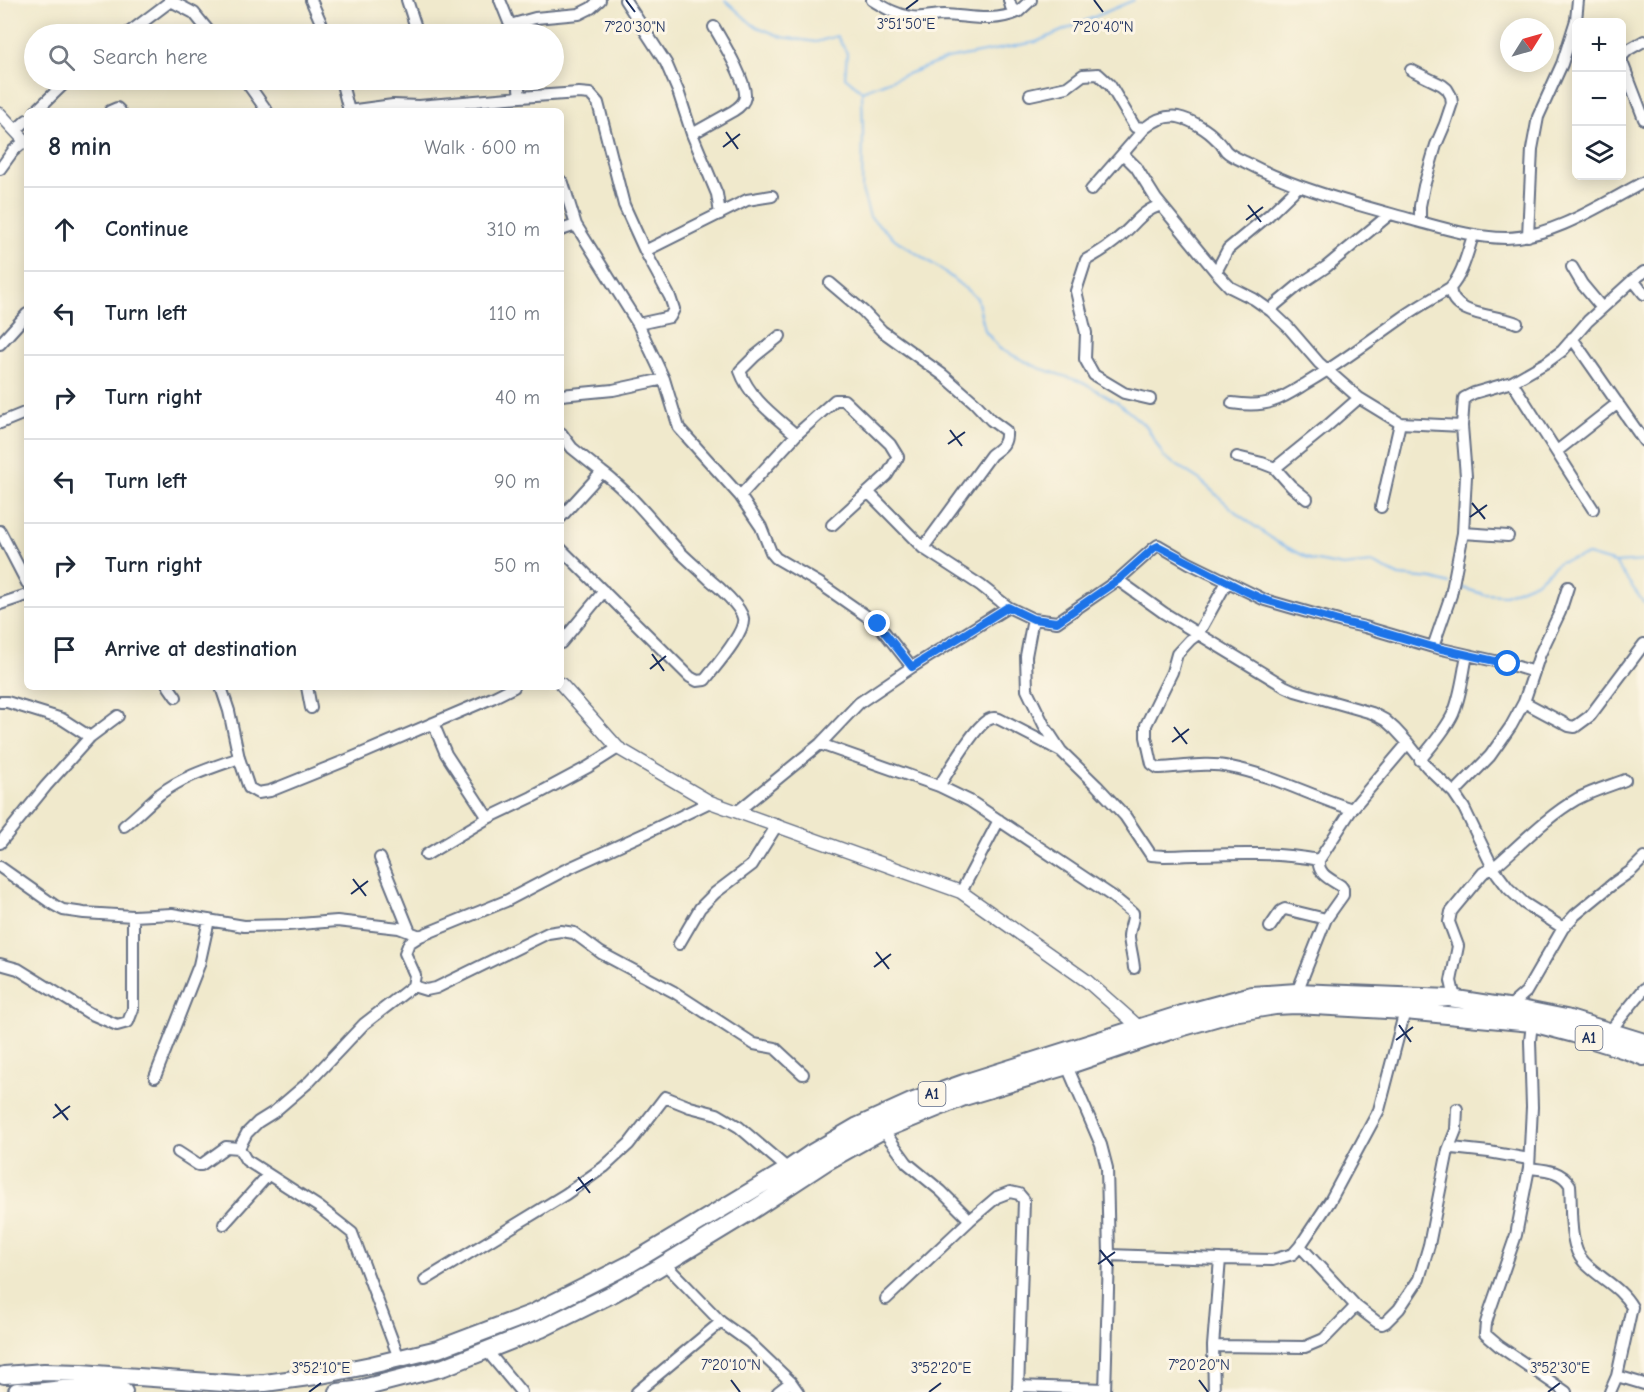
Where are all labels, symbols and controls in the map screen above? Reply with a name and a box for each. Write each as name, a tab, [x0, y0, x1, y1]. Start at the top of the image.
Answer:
text: 3°51'50"E	[877, 15, 935, 33]
text: 7°20'30"N	[604, 18, 666, 36]
text: 7°20'40"N	[1072, 18, 1134, 36]
north arrow	[1500, 18, 1554, 72]
map controls	[1572, 18, 1626, 180]
button: +	[1572, 18, 1626, 72]
search box	[24, 24, 564, 90]
icon: search	[45, 41, 78, 74]
text: Search here	[93, 44, 208, 70]
button: −	[1572, 72, 1626, 126]
button: layers	[1572, 126, 1626, 180]
text: 8 min	[48, 132, 112, 162]
text: Walk · 600 m	[424, 136, 540, 159]
icon: ahead	[48, 213, 81, 246]
text: Continue	[105, 216, 188, 242]
text: 310 m	[487, 218, 540, 241]
icon: left	[48, 297, 81, 330]
text: Turn left	[105, 300, 187, 326]
text: 110 m	[489, 302, 540, 325]
icon: right	[48, 381, 81, 414]
text: Turn right	[105, 384, 202, 410]
text: 40 m	[495, 386, 540, 409]
icon: left	[48, 465, 81, 498]
text: Turn left	[105, 468, 187, 494]
text: 90 m	[494, 470, 540, 493]
icon: right	[48, 549, 81, 582]
text: Turn right	[105, 552, 202, 578]
text: 50 m	[494, 554, 540, 577]
route end	[864, 610, 890, 636]
icon: arrive	[48, 633, 81, 666]
text: Arrive at destination	[105, 636, 297, 662]
route start	[1494, 650, 1520, 676]
road number: A1	[1576, 1026, 1602, 1050]
road number: A1	[918, 1082, 946, 1106]
text: 7°20'10"N	[701, 1356, 761, 1374]
text: 7°20'20"N	[1168, 1356, 1230, 1374]
text: 3°52'10"E	[292, 1359, 350, 1377]
text: 3°52'20"E	[911, 1359, 971, 1377]
text: 3°52'30"E	[1530, 1359, 1590, 1377]

